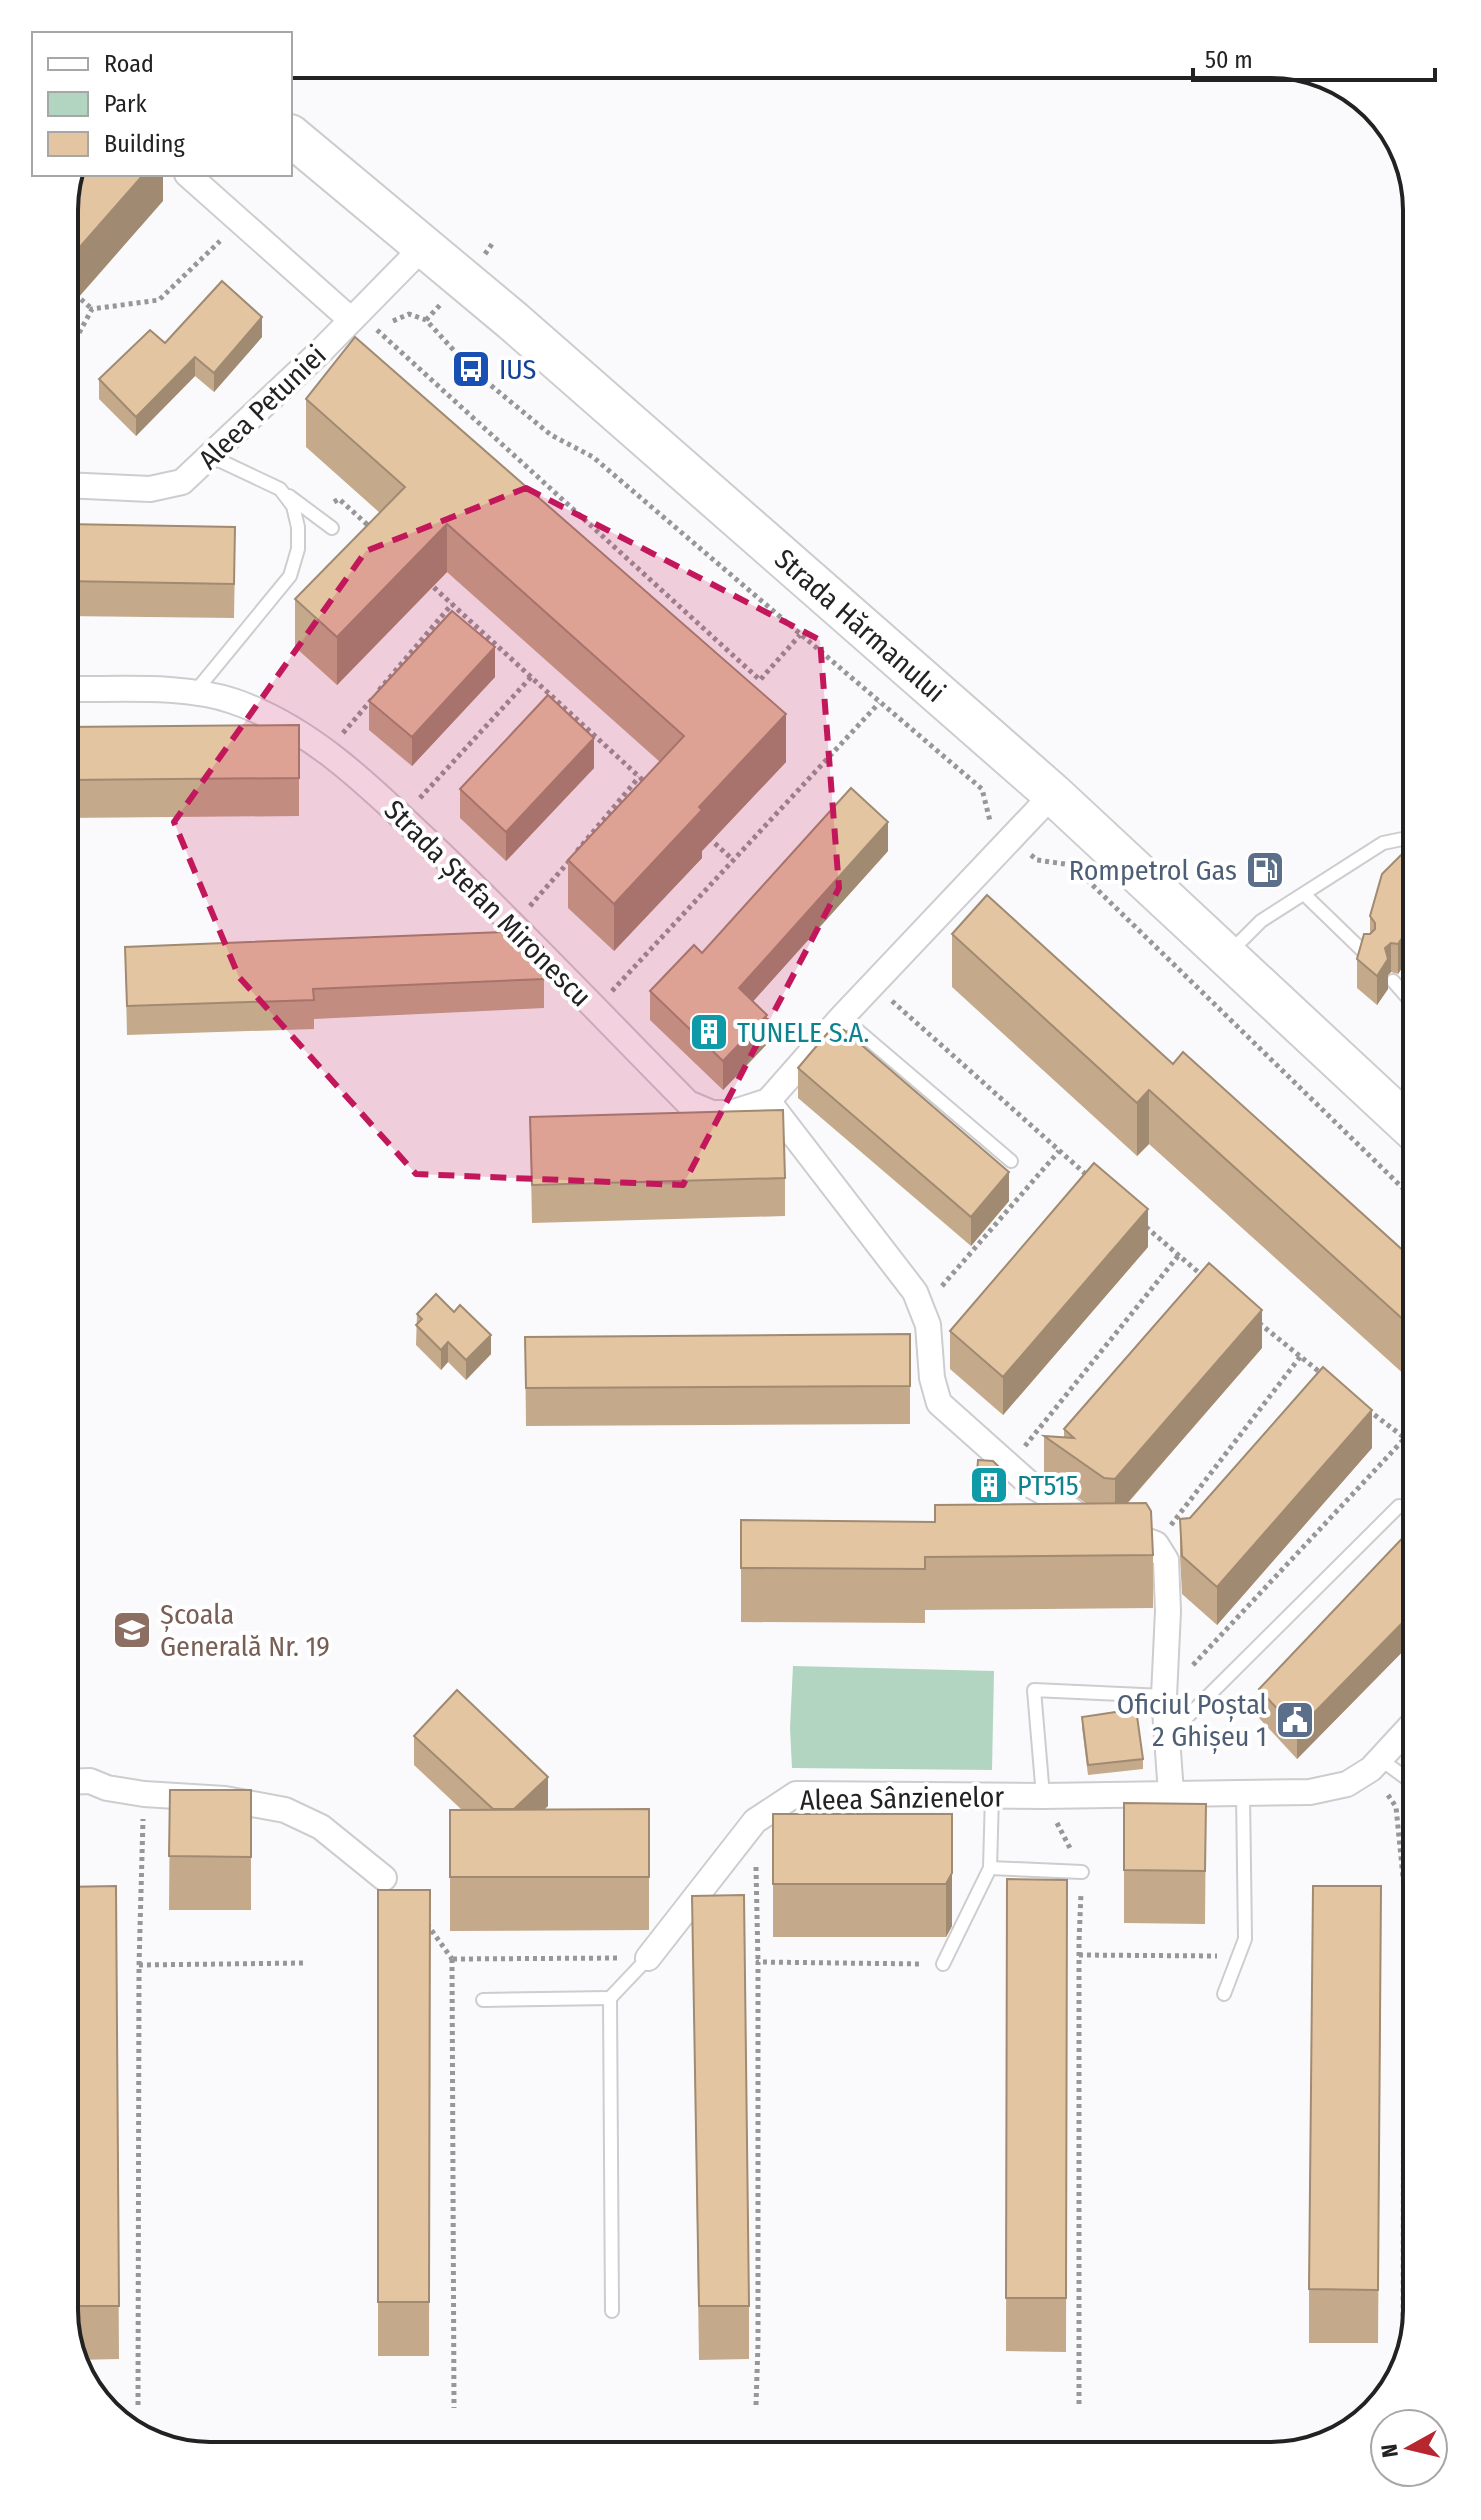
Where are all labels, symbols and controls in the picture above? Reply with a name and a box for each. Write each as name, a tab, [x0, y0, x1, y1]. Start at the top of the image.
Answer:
legend	[32, 32, 292, 176]
scale bar	[1193, 32, 1435, 82]
text: 50 m	[1205, 46, 1253, 74]
text: Road	[104, 50, 154, 78]
text: Park	[104, 90, 147, 118]
text: Building	[104, 130, 186, 158]
street label: Aleea Petuniei	[192, 339, 333, 476]
bus stop icon: IUS	[450, 348, 492, 390]
place label: IUS	[499, 353, 537, 386]
street label: Strada Hărmanului	[768, 542, 952, 709]
street label: Strada Ștefan Mironescu	[377, 793, 598, 1014]
fuel station icon: Rompetrol Gas	[1244, 849, 1286, 891]
place label: Rompetrol Gas	[1069, 854, 1237, 887]
building icon: TUNELE S.A.	[688, 1011, 730, 1053]
place label: TUNELE S.A.	[737, 1016, 869, 1049]
building icon: PT515	[968, 1464, 1010, 1506]
place label: PT515	[1017, 1469, 1079, 1502]
place label: Școala Generală Nr. 19	[160, 1598, 330, 1663]
school or university icon: Școala Generală Nr. 19	[111, 1609, 153, 1651]
place label: Oficiul Poștal 2 Ghișeu 1	[1117, 1688, 1267, 1754]
public building icon: Oficiul Poștal 2 Ghișeu 1	[1274, 1699, 1316, 1741]
street label: Aleea Sânzienelor	[800, 1780, 1005, 1817]
north arrow	[1369, 2408, 1449, 2488]
text: N	[1375, 2442, 1404, 2459]

